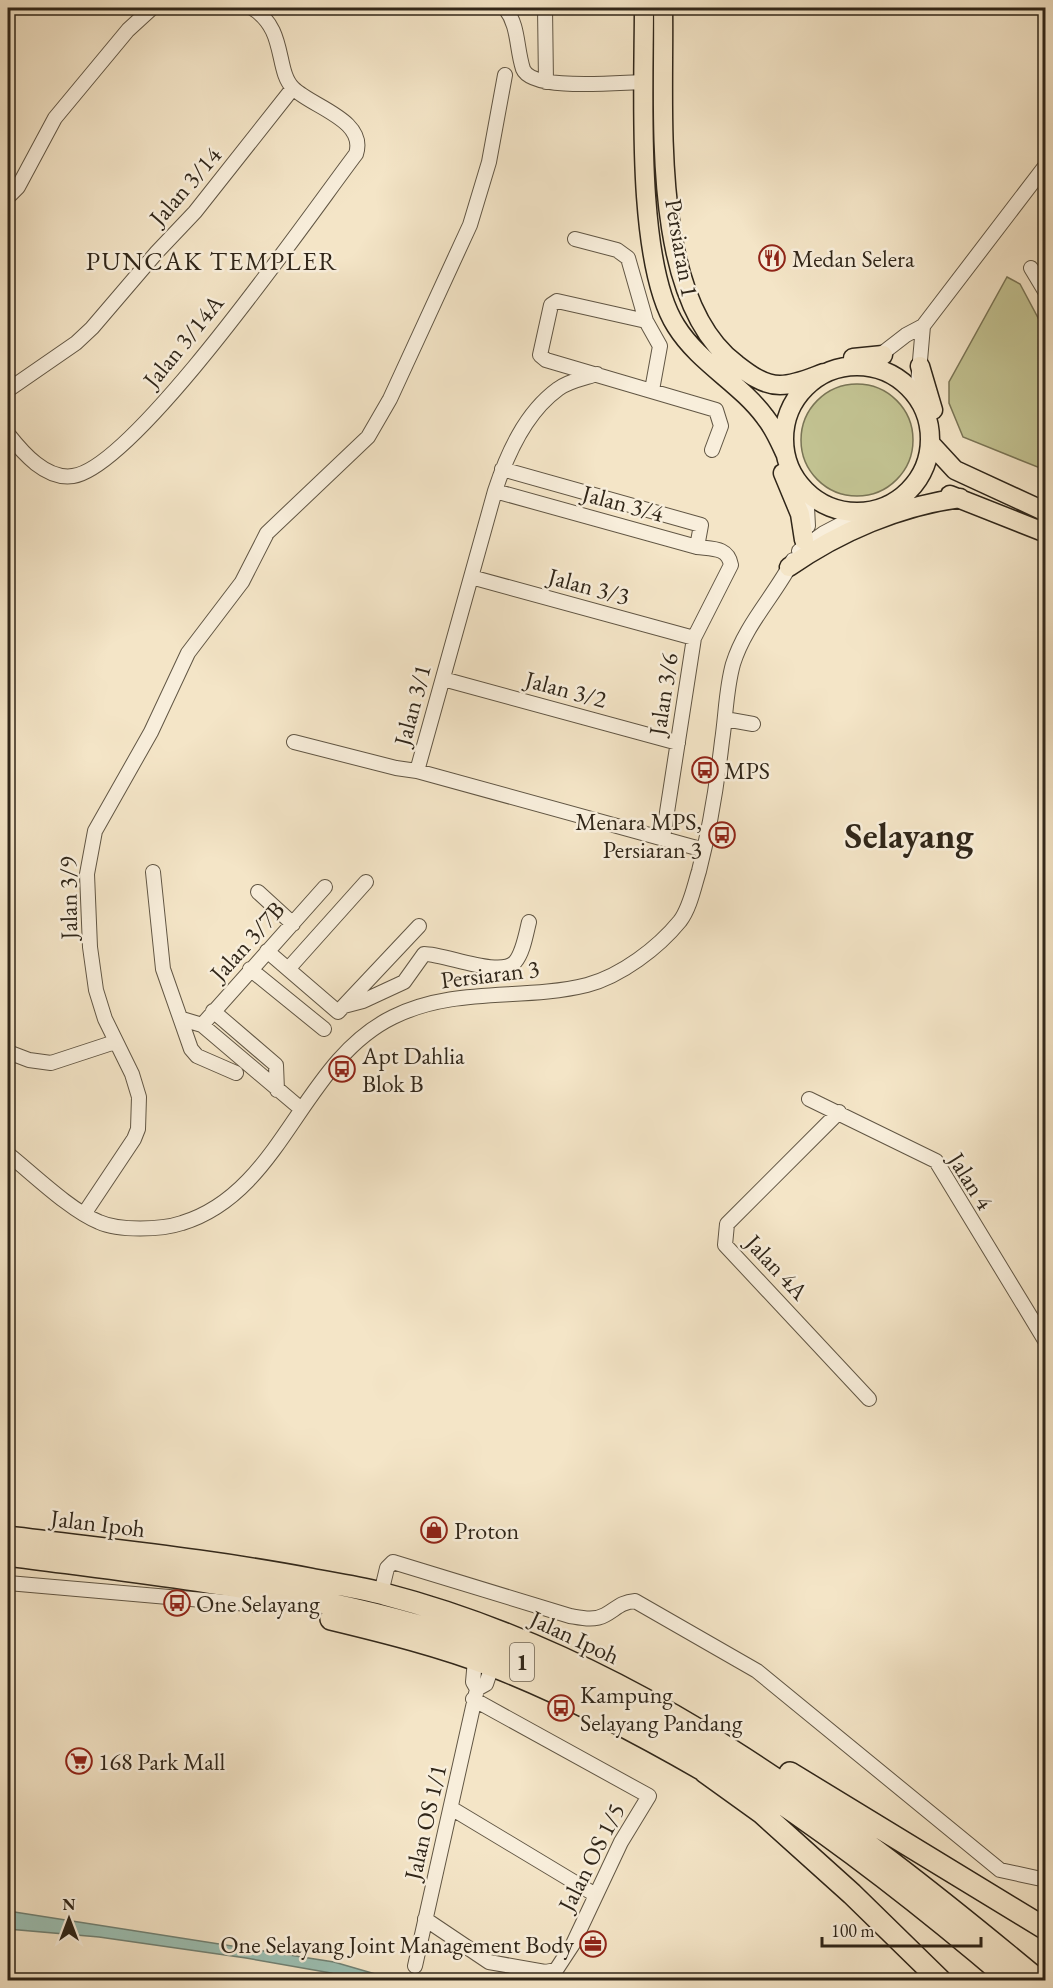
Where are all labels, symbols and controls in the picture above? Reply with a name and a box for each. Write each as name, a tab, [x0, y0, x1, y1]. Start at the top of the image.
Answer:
street label: Jalan 3/14	[141, 140, 228, 233]
street label: Persiaran 1	[658, 196, 706, 300]
restaurant icon: Medan Selera	[757, 243, 787, 273]
place label: Medan Selera	[792, 243, 915, 274]
district label: PUNCAK TEMPLER	[86, 244, 338, 278]
street label: Jalan 3/14A	[135, 288, 230, 396]
street label: Jalan 3/4	[577, 477, 668, 529]
street label: Jalan 3/3	[543, 560, 633, 612]
street label: Jalan 3/6	[641, 651, 685, 739]
street label: Jalan 3/1	[386, 661, 438, 751]
street label: Jalan 3/2	[520, 663, 611, 715]
bus stop icon: MPS	[690, 755, 720, 785]
place label: MPS	[724, 755, 770, 786]
place label: Menara MPS, Persiaran 3	[575, 806, 702, 865]
district label: Selayang	[845, 812, 974, 859]
bus stop icon: Menara MPS, Persiaran 3	[707, 820, 737, 850]
street label: Jalan 3/9	[52, 856, 84, 942]
street label: Jalan 3/7B	[202, 894, 291, 989]
street label: Persiaran 3	[439, 953, 541, 995]
place label: Apt Dahlia Blok B	[361, 1040, 465, 1099]
bus stop icon: Apt Dahlia Blok B	[327, 1054, 357, 1084]
street label: Jalan 4	[940, 1145, 1001, 1216]
street label: Jalan 4A	[737, 1226, 815, 1307]
street label: Jalan Ipoh	[47, 1502, 147, 1544]
shop icon: Proton	[419, 1515, 449, 1545]
place label: Proton	[454, 1515, 520, 1546]
bus stop icon: One Selayang	[162, 1588, 192, 1618]
place label: One Selayang	[196, 1588, 320, 1619]
street label: Jalan Ipoh	[524, 1602, 625, 1671]
road number: 1	[510, 1643, 534, 1681]
place label: Kampung Selayang Pandang	[580, 1679, 743, 1738]
bus stop icon: Kampung Selayang Pandang	[546, 1693, 576, 1723]
supermarket icon: 168 Park Mall	[64, 1746, 94, 1776]
place label: 168 Park Mall	[98, 1746, 226, 1777]
street label: Jalan OS 1/1	[396, 1761, 453, 1885]
street label: Jalan OS 1/5	[550, 1798, 631, 1918]
north arrow	[39, 1889, 99, 1949]
text: N	[63, 1894, 76, 1915]
scale bar	[822, 1910, 981, 1948]
text: 100 m	[831, 1919, 875, 1942]
place label: One Selayang Joint Management Body	[220, 1929, 574, 1960]
office icon: One Selayang Joint Management Body	[578, 1929, 608, 1959]

